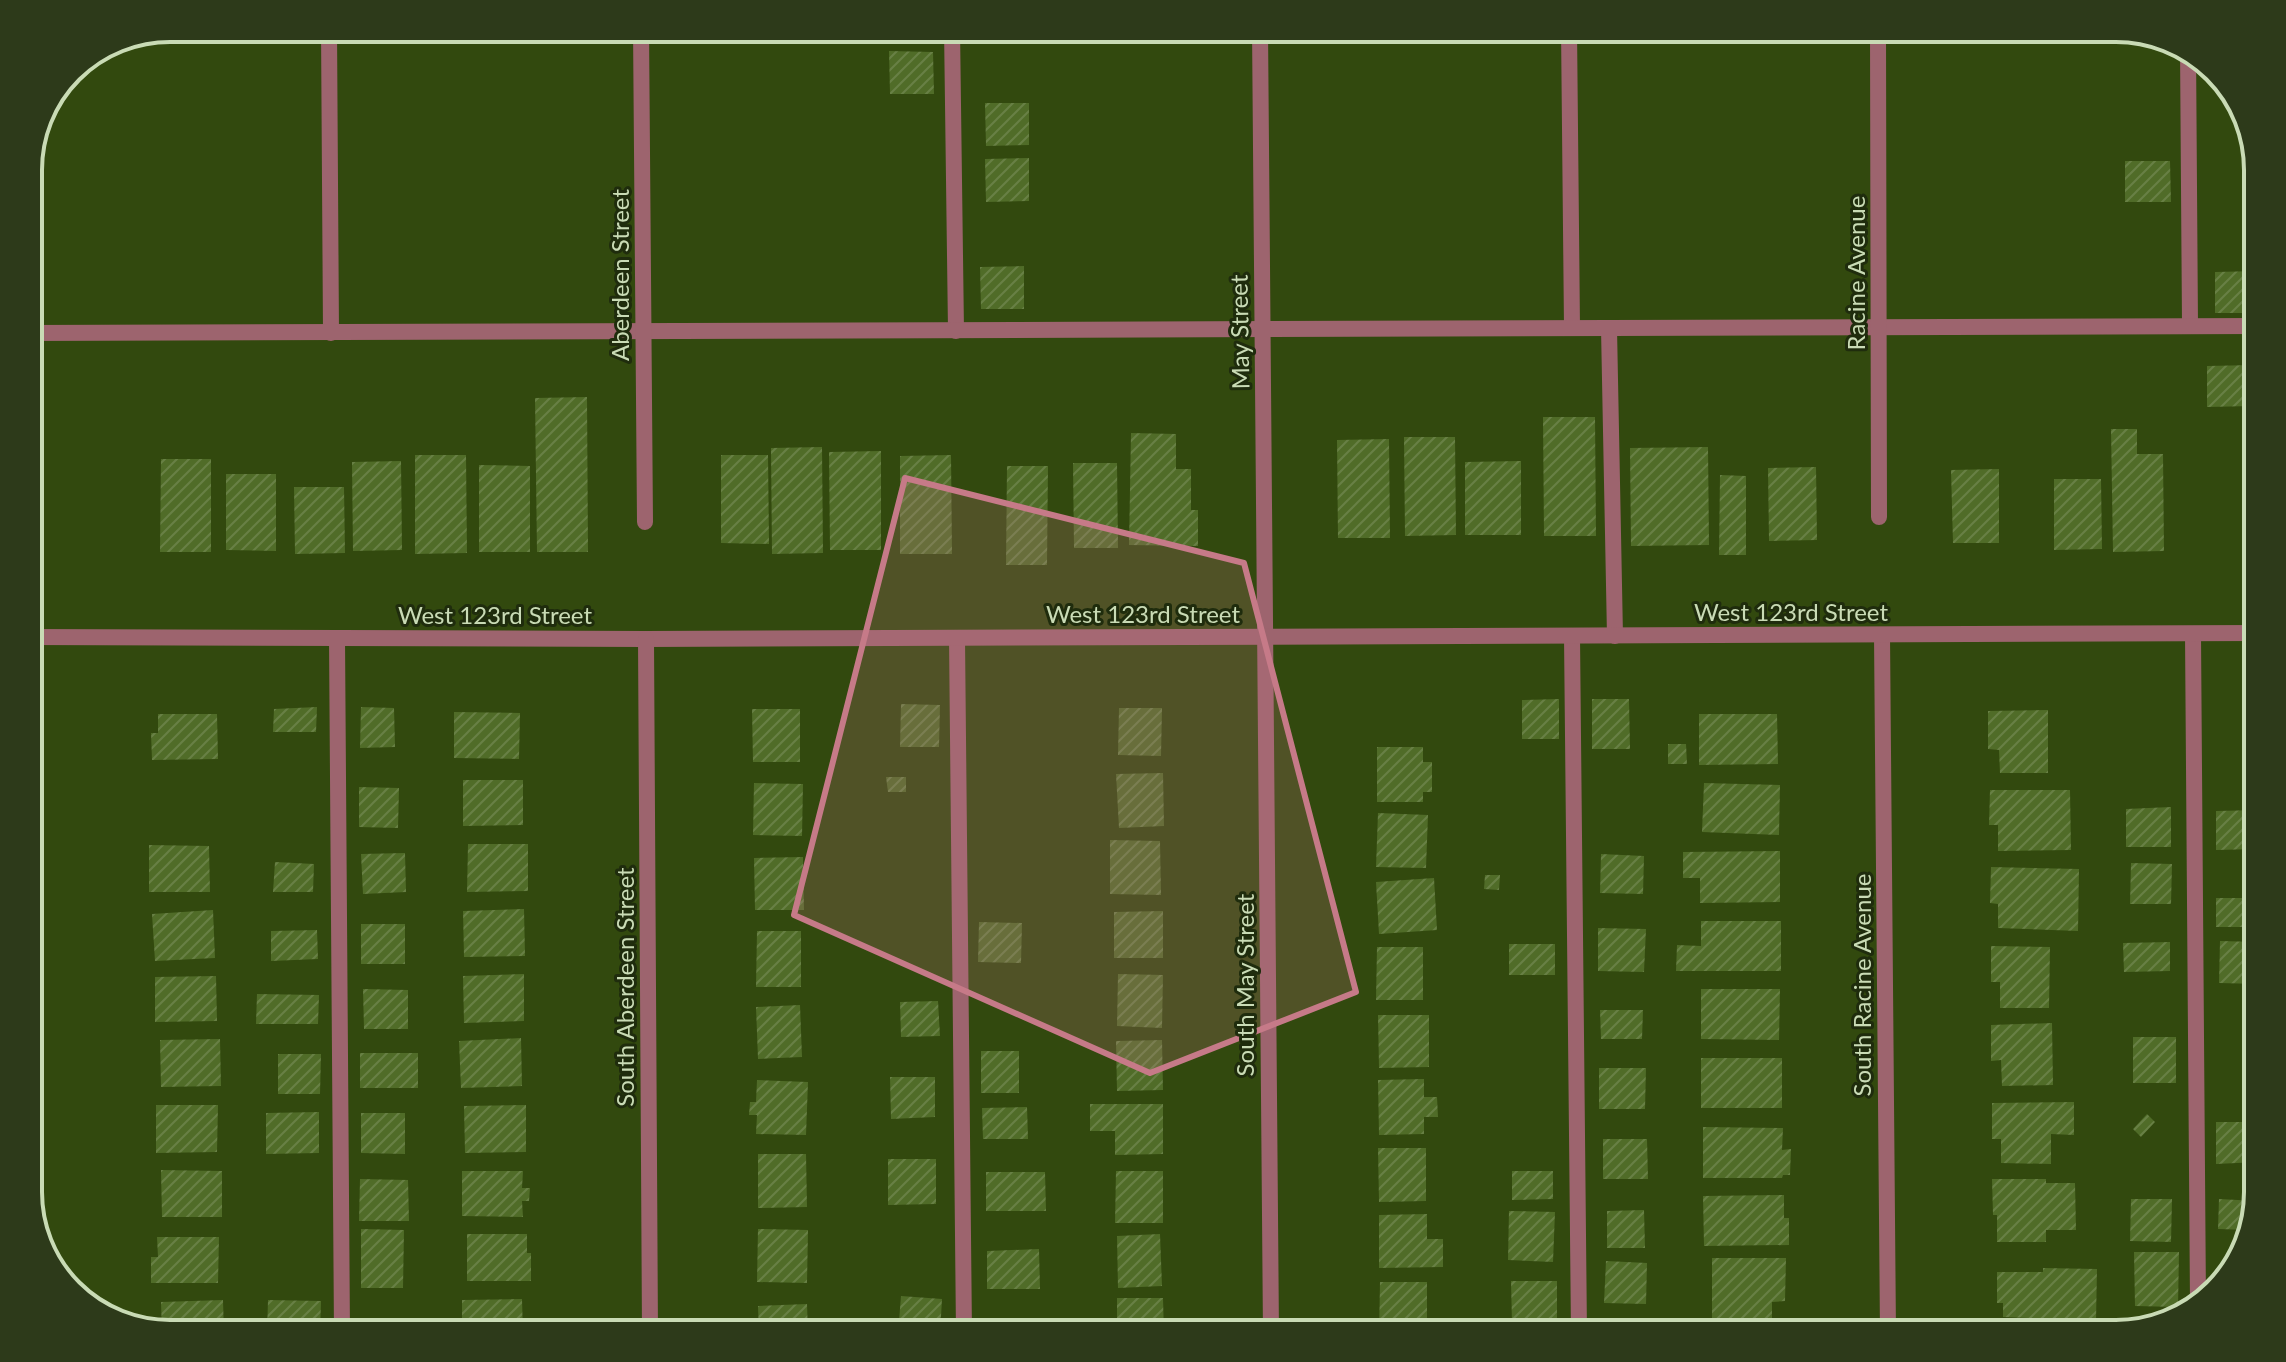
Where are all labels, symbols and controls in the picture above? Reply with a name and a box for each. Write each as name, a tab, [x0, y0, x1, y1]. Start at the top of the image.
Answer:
street label: Aberdeen Street	[605, 189, 634, 361]
street label: Racine Avenue	[1841, 196, 1870, 350]
street label: May Street	[1223, 274, 1254, 390]
street label: West 123rd Street	[1694, 597, 1888, 626]
street label: West 123rd Street	[1046, 599, 1240, 628]
street label: West 123rd Street	[398, 600, 592, 629]
street label: South Aberdeen Street	[610, 867, 639, 1107]
street label: South Racine Avenue	[1847, 874, 1876, 1096]
street label: South May Street	[1230, 893, 1259, 1076]

